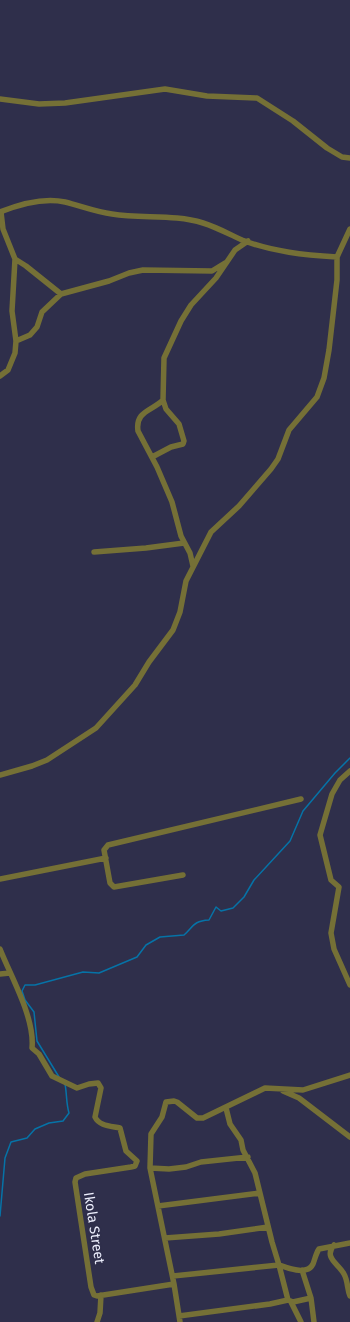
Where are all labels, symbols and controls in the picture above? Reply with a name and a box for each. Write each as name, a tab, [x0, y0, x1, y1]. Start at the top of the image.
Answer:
street label: Ikola Street	[80, 1191, 108, 1266]

